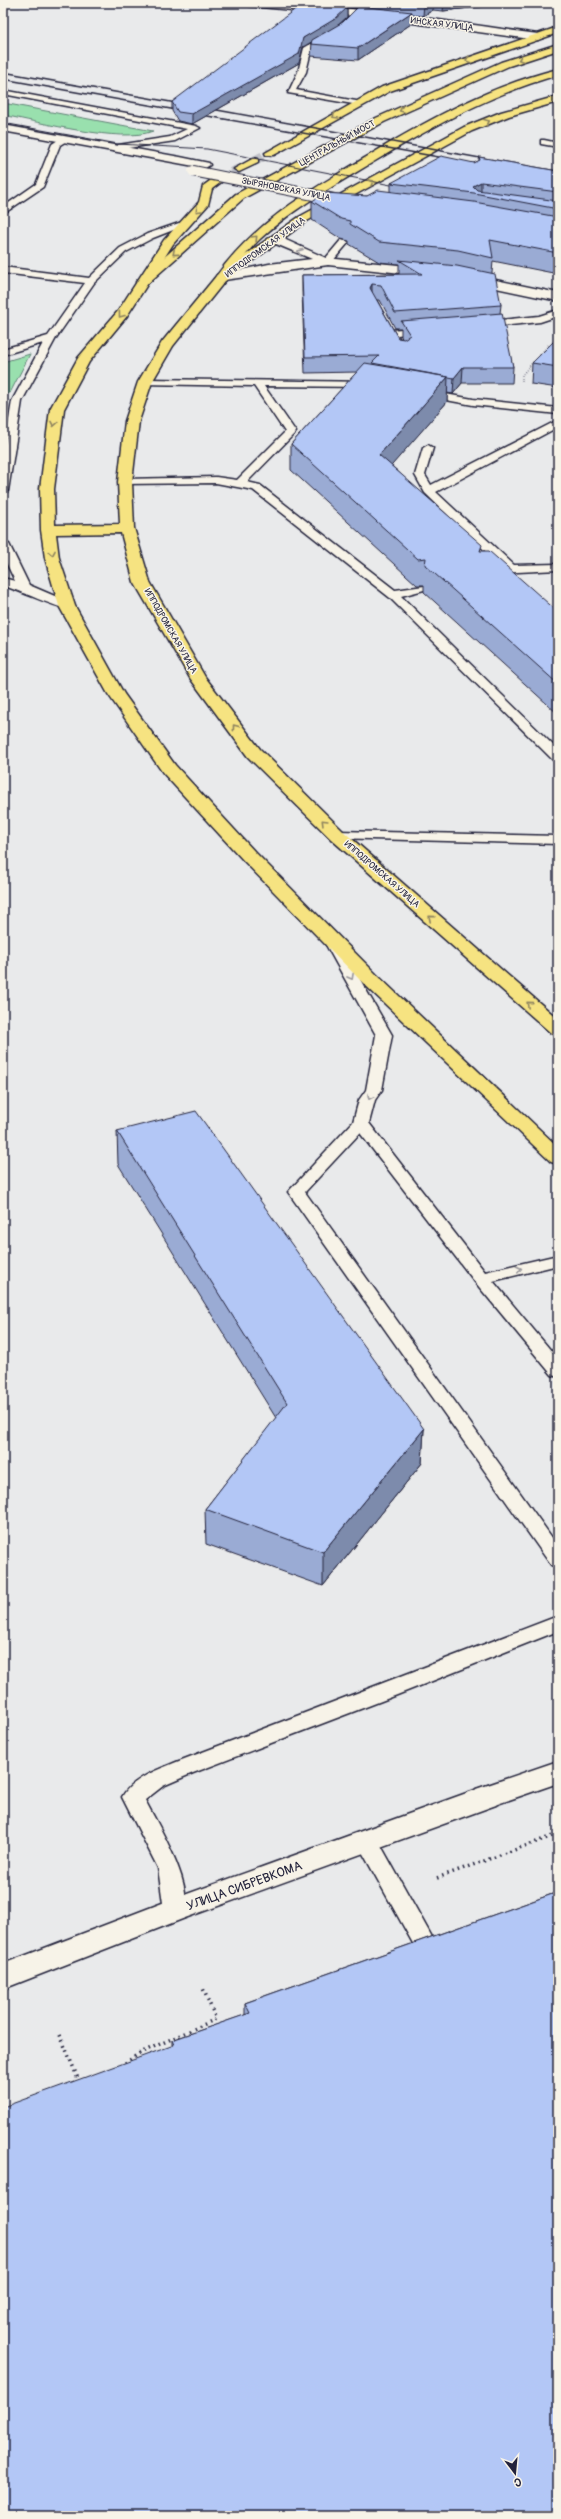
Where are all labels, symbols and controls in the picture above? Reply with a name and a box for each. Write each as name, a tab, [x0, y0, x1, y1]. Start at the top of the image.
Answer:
street label: ИНСКАЯ УЛИЦА	[410, 15, 474, 34]
one-way arrow	[518, 54, 525, 63]
one-way arrow	[464, 55, 471, 64]
one-way arrow	[398, 106, 405, 114]
one-way arrow	[332, 111, 339, 118]
street label: ЦЕНТРАЛЬНЫЙ МОСТ	[297, 118, 377, 169]
one-way arrow	[483, 118, 490, 126]
street label: ЗЫРЯНОВСКАЯ УЛИЦА	[241, 175, 331, 204]
one-way arrow	[367, 179, 375, 186]
one-way arrow	[195, 205, 203, 213]
street label: ИППОДРОМСКАЯ УЛИЦА	[223, 215, 308, 280]
one-way arrow	[250, 235, 258, 243]
one-way arrow	[297, 248, 304, 256]
one-way arrow	[172, 249, 179, 256]
one-way arrow	[119, 310, 126, 317]
one-way arrow	[51, 421, 59, 427]
one-way arrow	[47, 550, 56, 556]
street label: ИППОДРОМСКАЯ УЛИЦА	[142, 587, 199, 676]
one-way arrow	[233, 725, 240, 732]
one-way arrow	[321, 819, 329, 827]
street label: ИППОДРОМСКАЯ УЛИЦА	[342, 839, 422, 910]
one-way arrow	[429, 915, 436, 922]
one-way arrow	[347, 973, 354, 980]
one-way arrow	[526, 1001, 534, 1008]
one-way arrow	[367, 1093, 374, 1100]
one-way arrow	[515, 1265, 522, 1273]
street label: УЛИЦА СИБРЕВКОМА	[184, 1857, 305, 1914]
north arrow	[495, 2453, 535, 2493]
text: С	[512, 2475, 523, 2489]

